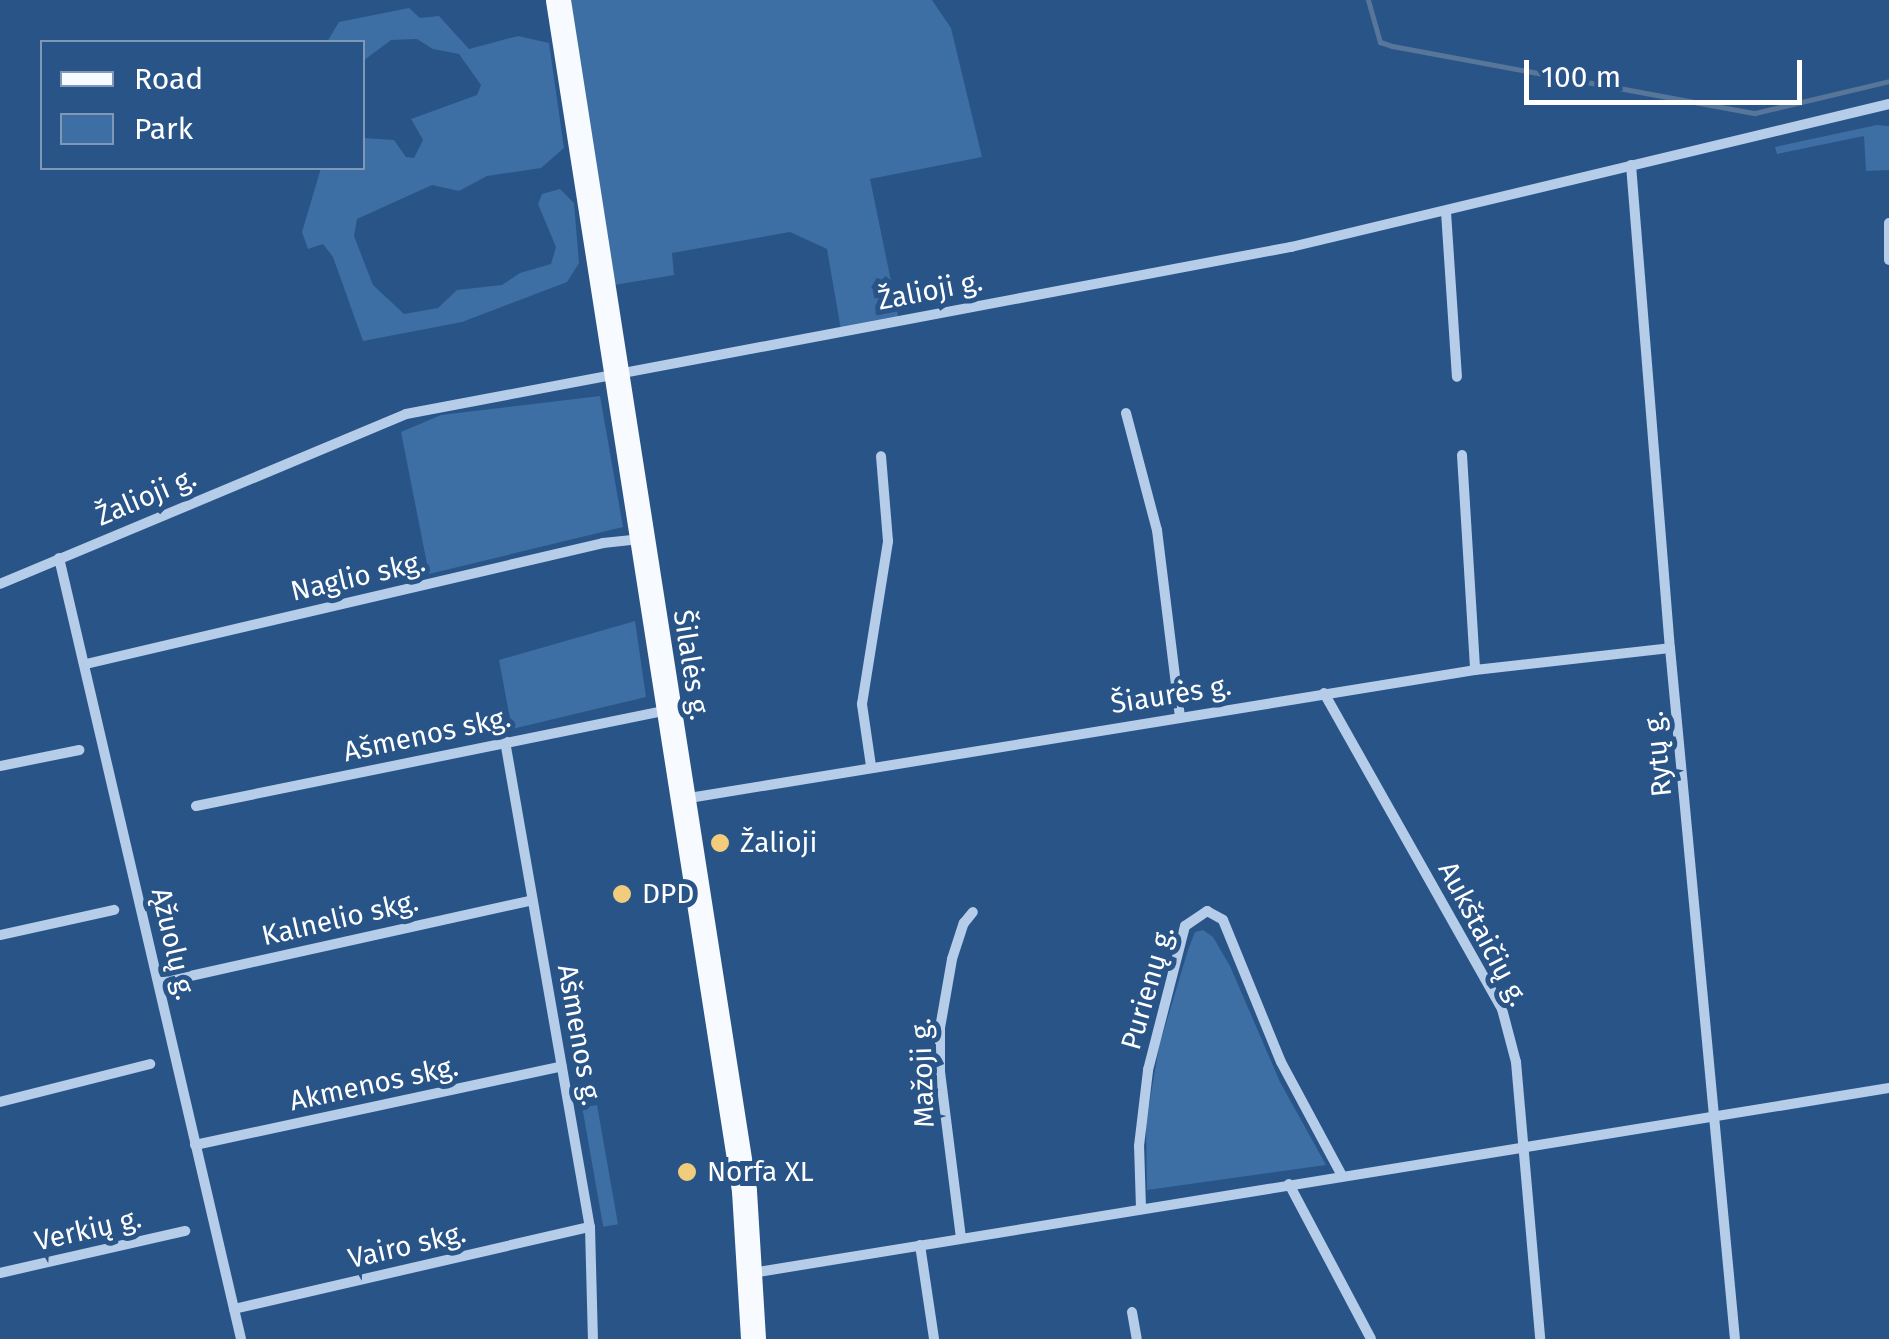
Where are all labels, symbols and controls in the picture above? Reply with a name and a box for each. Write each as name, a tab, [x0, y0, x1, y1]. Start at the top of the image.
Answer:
legend	[40, 40, 365, 170]
scale bar	[1529, 40, 1806, 102]
text: 100 m	[1541, 59, 1621, 95]
text: Road	[134, 61, 203, 97]
text: Park	[134, 111, 193, 147]
street label: Žalioji g.	[875, 264, 985, 318]
street label: Žalioji g.	[91, 461, 201, 533]
street label: Naglio skg.	[287, 545, 429, 609]
street label: Šilalės g.	[666, 607, 716, 723]
street label: Šiaurės g.	[1108, 669, 1234, 721]
street label: Ašmenos skg.	[340, 701, 514, 769]
street label: Rytų g.	[1637, 710, 1679, 798]
place label: Žalioji	[740, 826, 817, 860]
marker: Žalioji	[709, 832, 731, 854]
street label: Aukštaičių g.	[1431, 856, 1535, 1012]
place label: DPD	[642, 877, 694, 911]
marker: DPD	[611, 883, 633, 905]
street label: Ąžuolų g.	[144, 885, 202, 1003]
street label: Kalnelio skg.	[259, 885, 421, 953]
street label: Purienų g.	[1114, 922, 1182, 1054]
street label: Ašmenos g.	[550, 962, 608, 1108]
street label: Mažoji g.	[904, 1018, 942, 1128]
street label: Akmenos skg.	[287, 1050, 461, 1118]
place label: Norfa XL	[707, 1155, 814, 1189]
marker: Norfa XL	[676, 1161, 698, 1183]
street label: Verkių g.	[32, 1201, 144, 1259]
street label: Vairo skg.	[345, 1216, 469, 1276]

